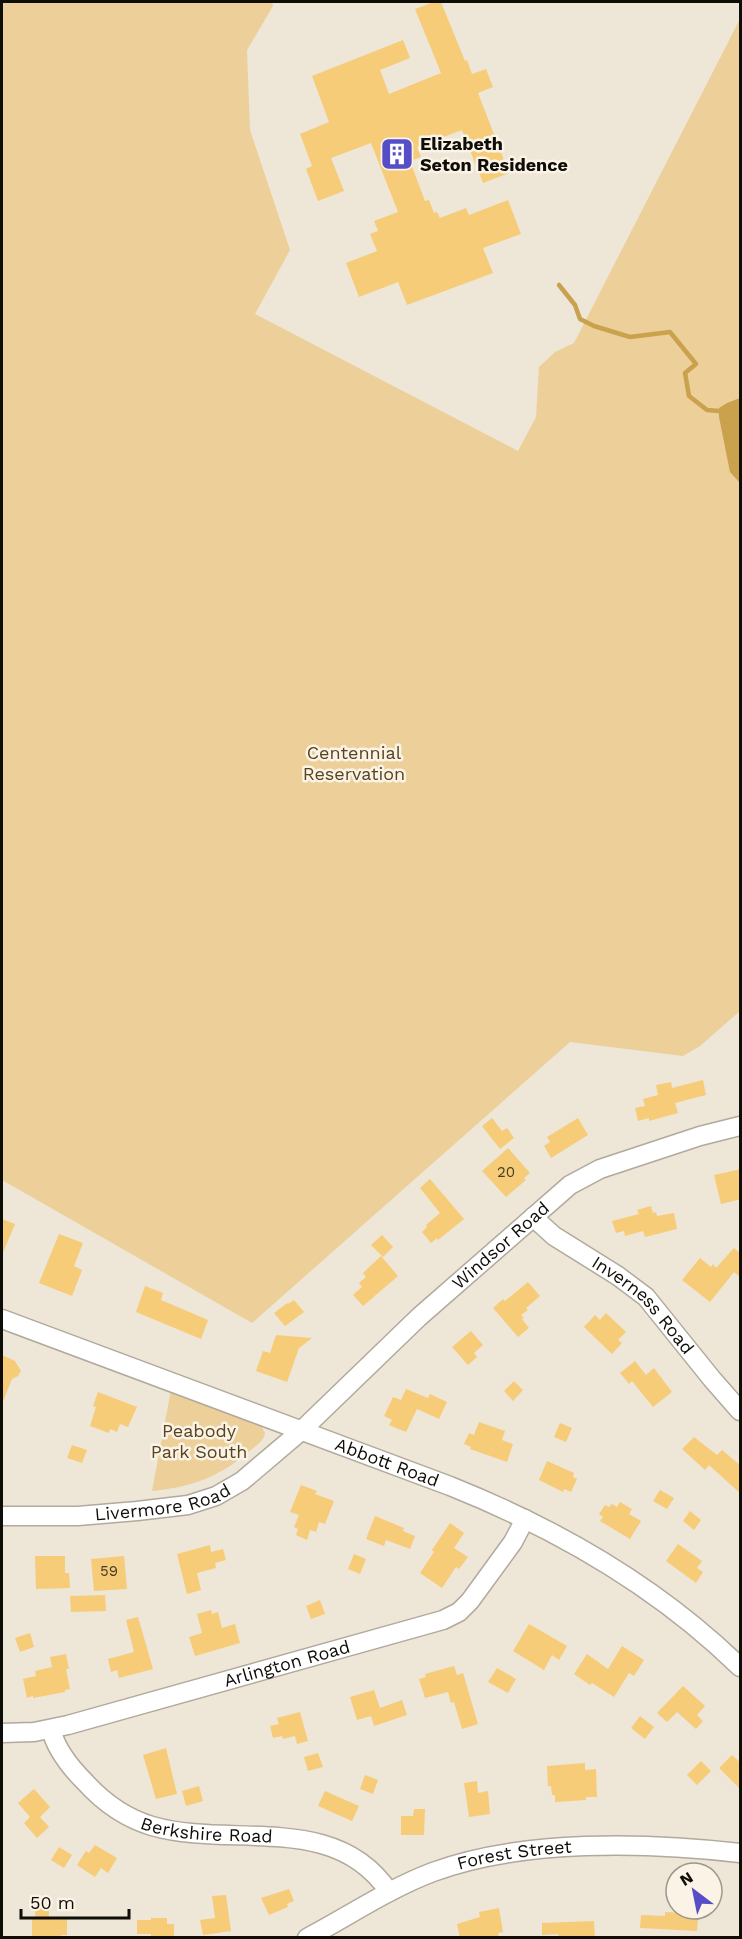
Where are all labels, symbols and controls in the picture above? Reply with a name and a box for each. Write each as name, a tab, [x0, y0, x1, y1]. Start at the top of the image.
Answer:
place label: Elizabeth Seton Residence	[420, 133, 568, 175]
building icon: Elizabeth Seton Residence	[379, 136, 415, 172]
park label: Centennial Reservation	[303, 742, 405, 784]
house number: 20	[497, 1163, 515, 1181]
street label: Windsor Road	[448, 1197, 553, 1293]
street label: Inverness Road	[588, 1251, 699, 1358]
park label: Peabody Park South	[151, 1420, 247, 1462]
street label: Abbott Road	[332, 1433, 442, 1491]
street label: Livermore Road	[94, 1479, 234, 1525]
house number: 59	[100, 1562, 118, 1580]
street label: Arlington Road	[221, 1636, 352, 1691]
street label: Berkshire Road	[138, 1812, 273, 1847]
street label: Forest Street	[455, 1836, 573, 1874]
north arrow	[664, 1861, 724, 1921]
text: N	[676, 1868, 696, 1890]
scale bar	[21, 1882, 129, 1920]
text: 50 m	[30, 1892, 75, 1913]

